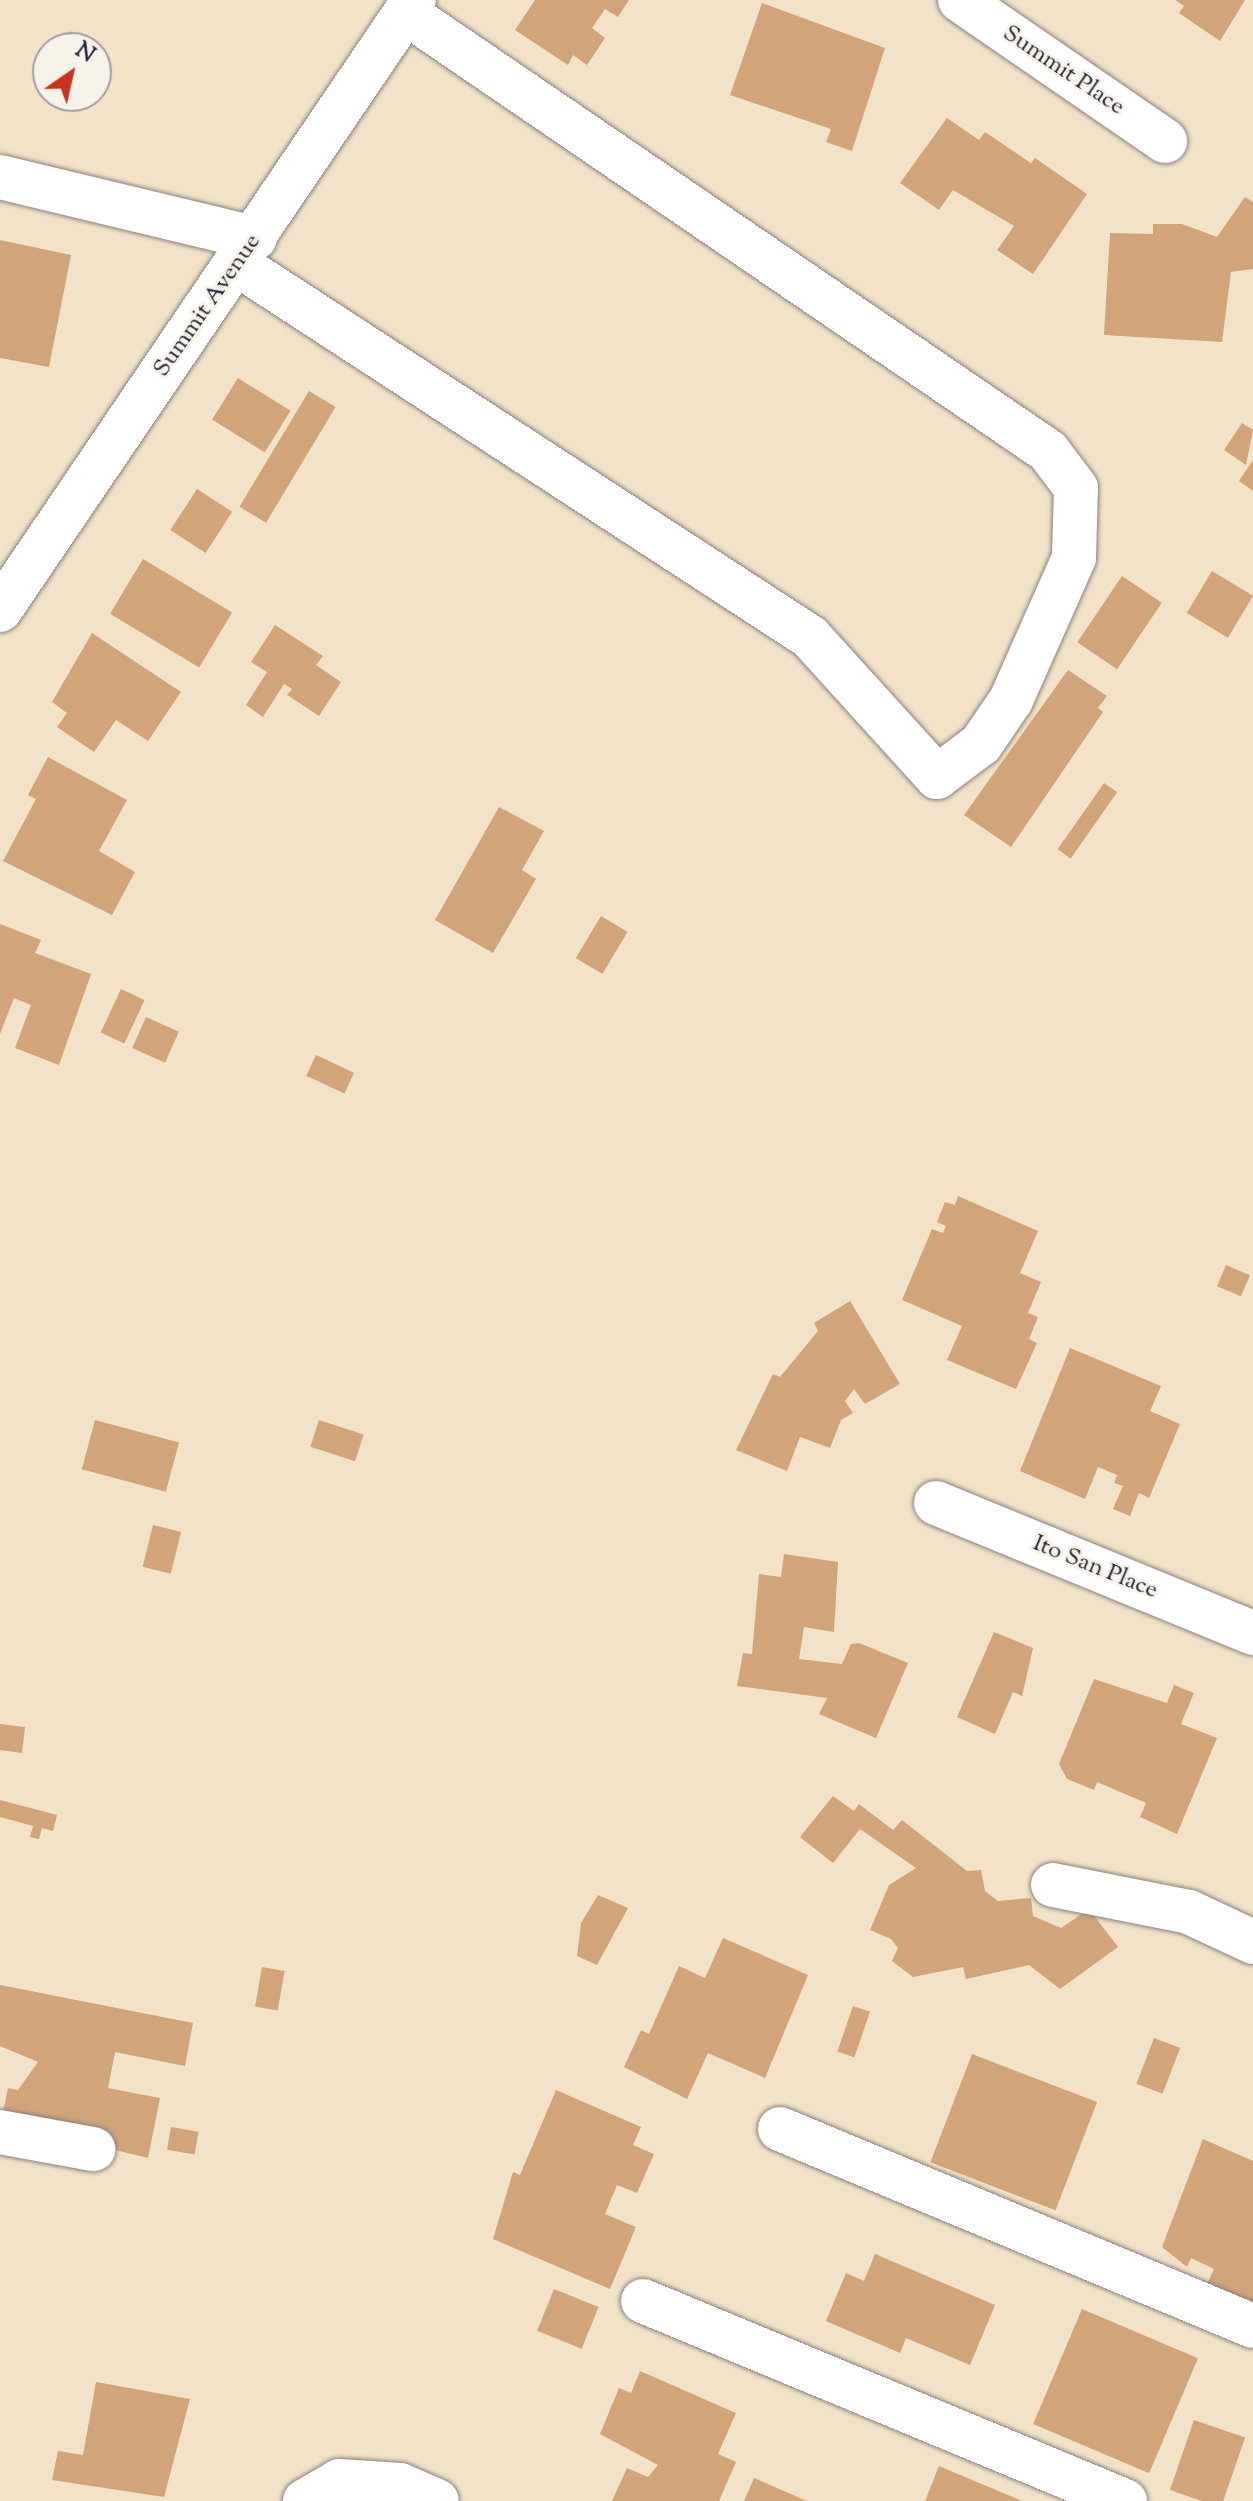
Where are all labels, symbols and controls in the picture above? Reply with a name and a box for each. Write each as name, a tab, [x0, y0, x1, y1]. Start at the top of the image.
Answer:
street label: Summit Place	[997, 20, 1129, 122]
north arrow	[32, 32, 112, 112]
text: N	[68, 36, 101, 72]
street label: Summit Avenue	[148, 229, 268, 383]
street label: Ito San Place	[1028, 1530, 1162, 1606]

